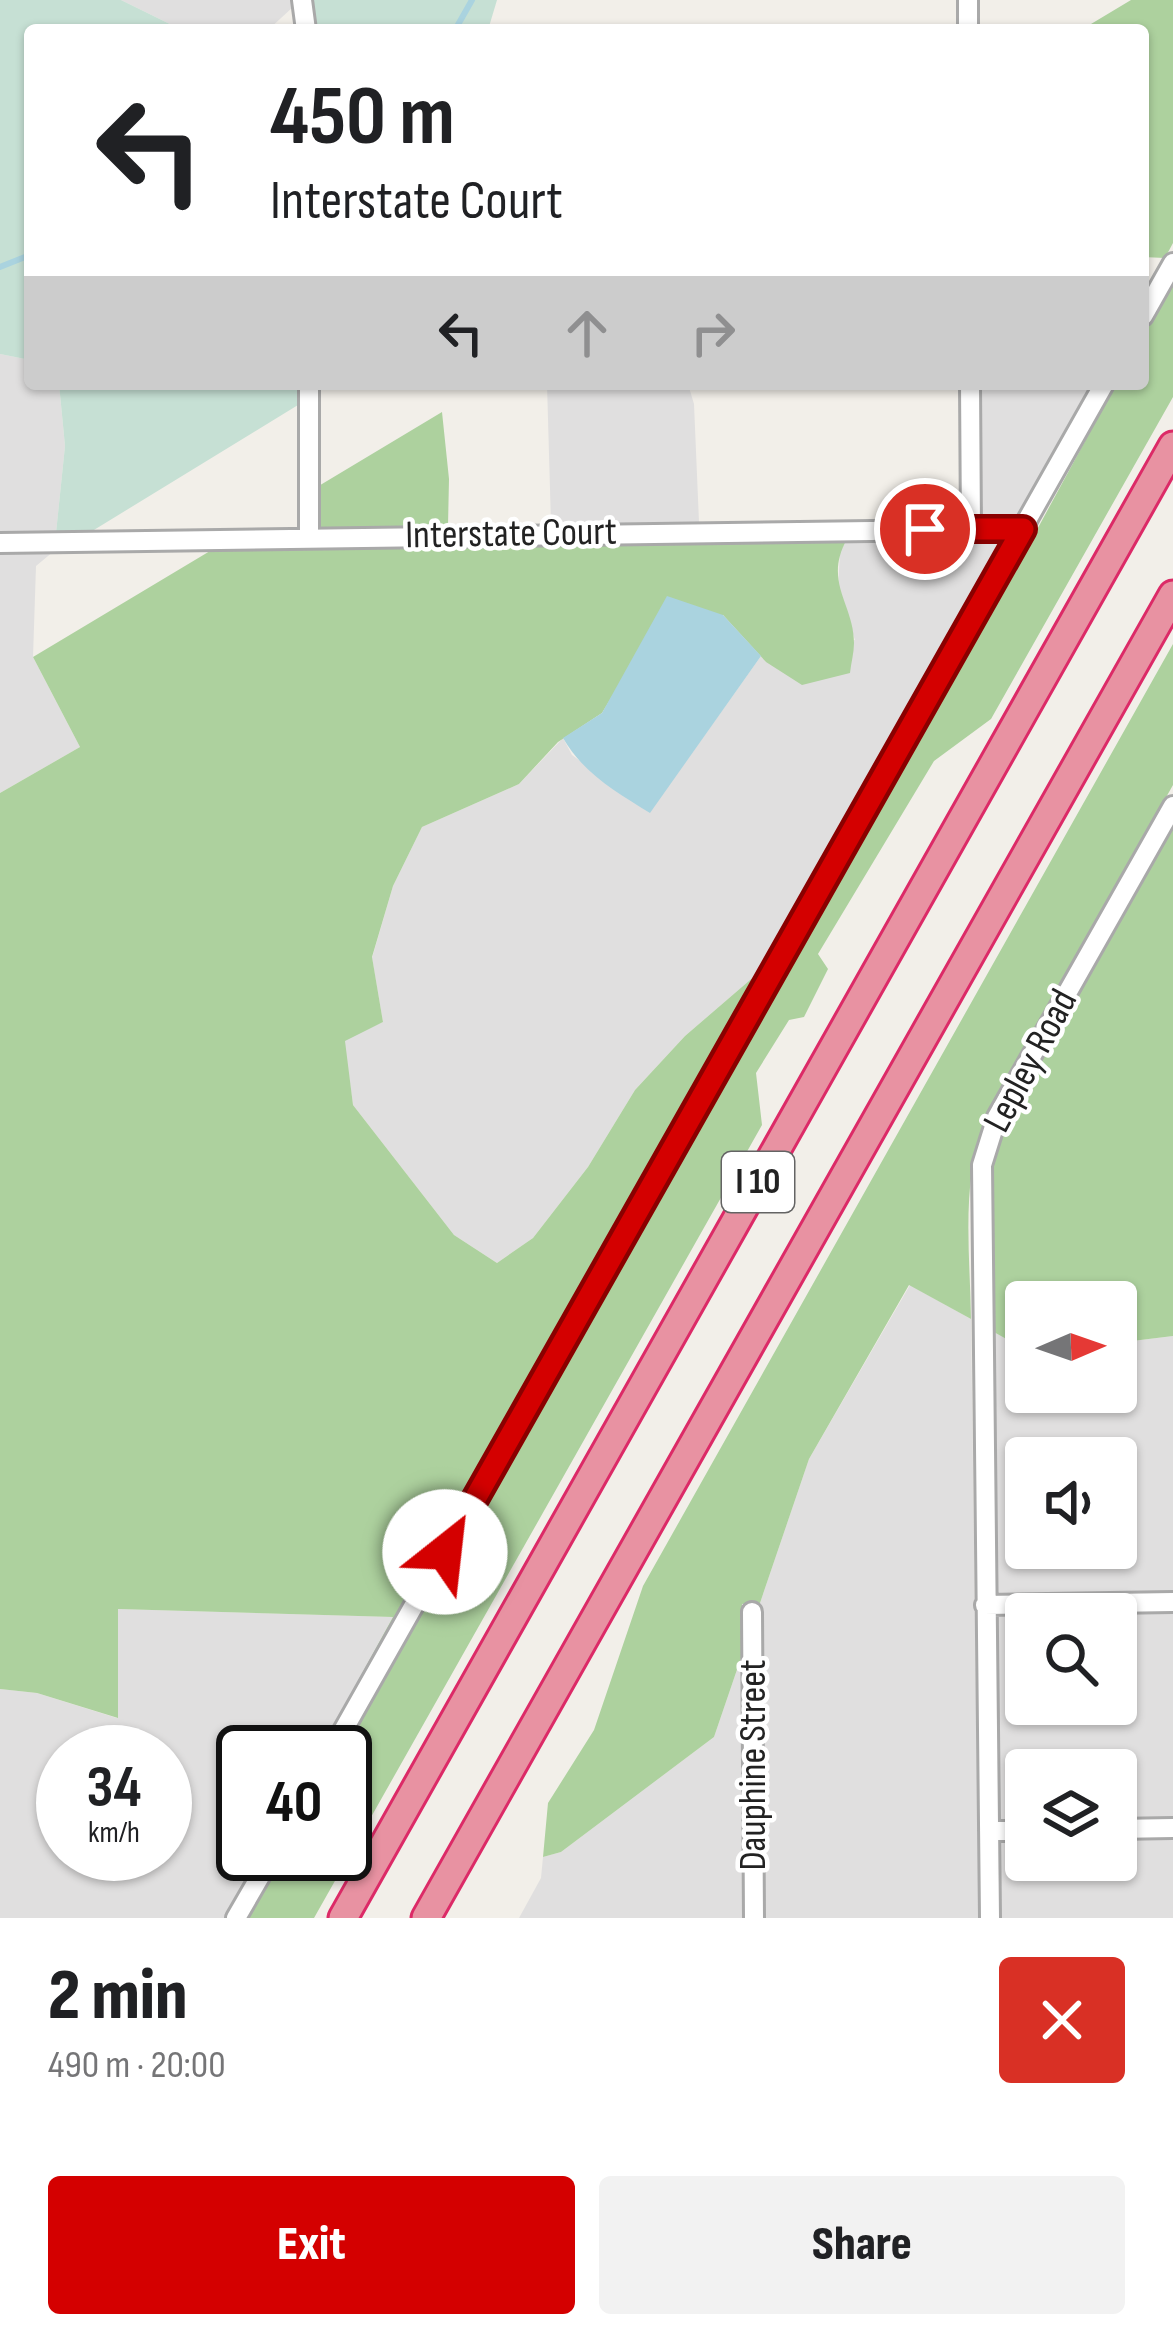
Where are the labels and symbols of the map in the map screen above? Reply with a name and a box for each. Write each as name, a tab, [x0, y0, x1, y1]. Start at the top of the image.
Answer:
pin	[874, 478, 976, 580]
street label: Interstate Court	[405, 509, 617, 559]
street label: Lepley Road	[974, 982, 1088, 1140]
road number: I 10	[722, 1152, 794, 1212]
north arrow	[1005, 1281, 1137, 1413]
position arrow	[382, 1489, 508, 1615]
street label: Dauphine Street	[730, 1659, 777, 1871]
speed limit sign: 40	[216, 1725, 372, 1881]

